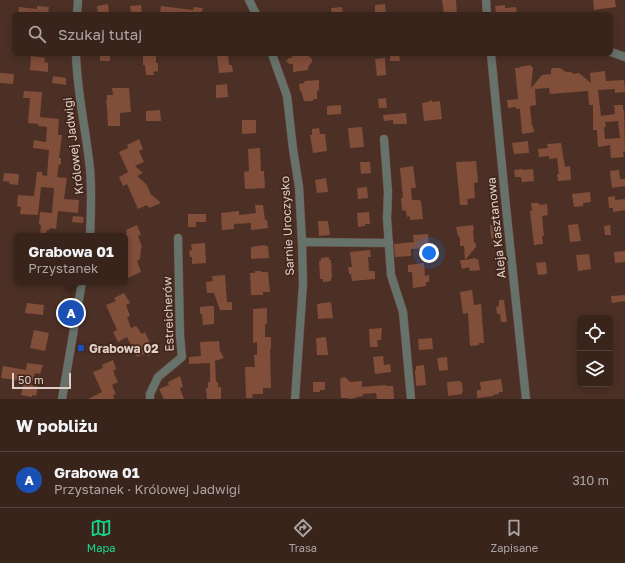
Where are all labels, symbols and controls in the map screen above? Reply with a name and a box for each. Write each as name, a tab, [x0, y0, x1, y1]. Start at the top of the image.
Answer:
search box	[12, 12, 613, 56]
icon: search	[26, 23, 48, 45]
text: Szukaj tutaj	[58, 25, 142, 43]
street label: Królowej Jadwigi	[60, 96, 86, 196]
street label: Sarnie Uroczysko	[277, 176, 297, 276]
street label: Aleja Kasztanowa	[483, 177, 509, 279]
popup	[14, 233, 128, 285]
text: Grabowa 01	[28, 242, 114, 260]
your location	[419, 243, 439, 263]
text: Przystanek	[28, 260, 98, 276]
street label: Estreicherów	[159, 276, 177, 352]
pin: A	[58, 298, 84, 328]
map controls	[577, 315, 613, 387]
button: locate	[577, 315, 613, 351]
place label: Grabowa 02	[89, 341, 159, 356]
marker: Grabowa 02	[76, 343, 86, 353]
button: layers	[577, 351, 613, 387]
scale bar	[12, 371, 71, 390]
text: 50 m	[18, 373, 44, 386]
text: W pobliżu	[16, 415, 98, 436]
text: Grabowa 01	[54, 463, 140, 481]
text: A	[24, 472, 34, 488]
text: 310 m	[572, 472, 609, 488]
text: Przystanek · Królowej Jadwigi	[54, 481, 241, 497]
tab: Mapa	[87, 517, 115, 554]
tab: Trasa	[289, 517, 317, 554]
tab: Zapisane	[491, 517, 538, 554]

